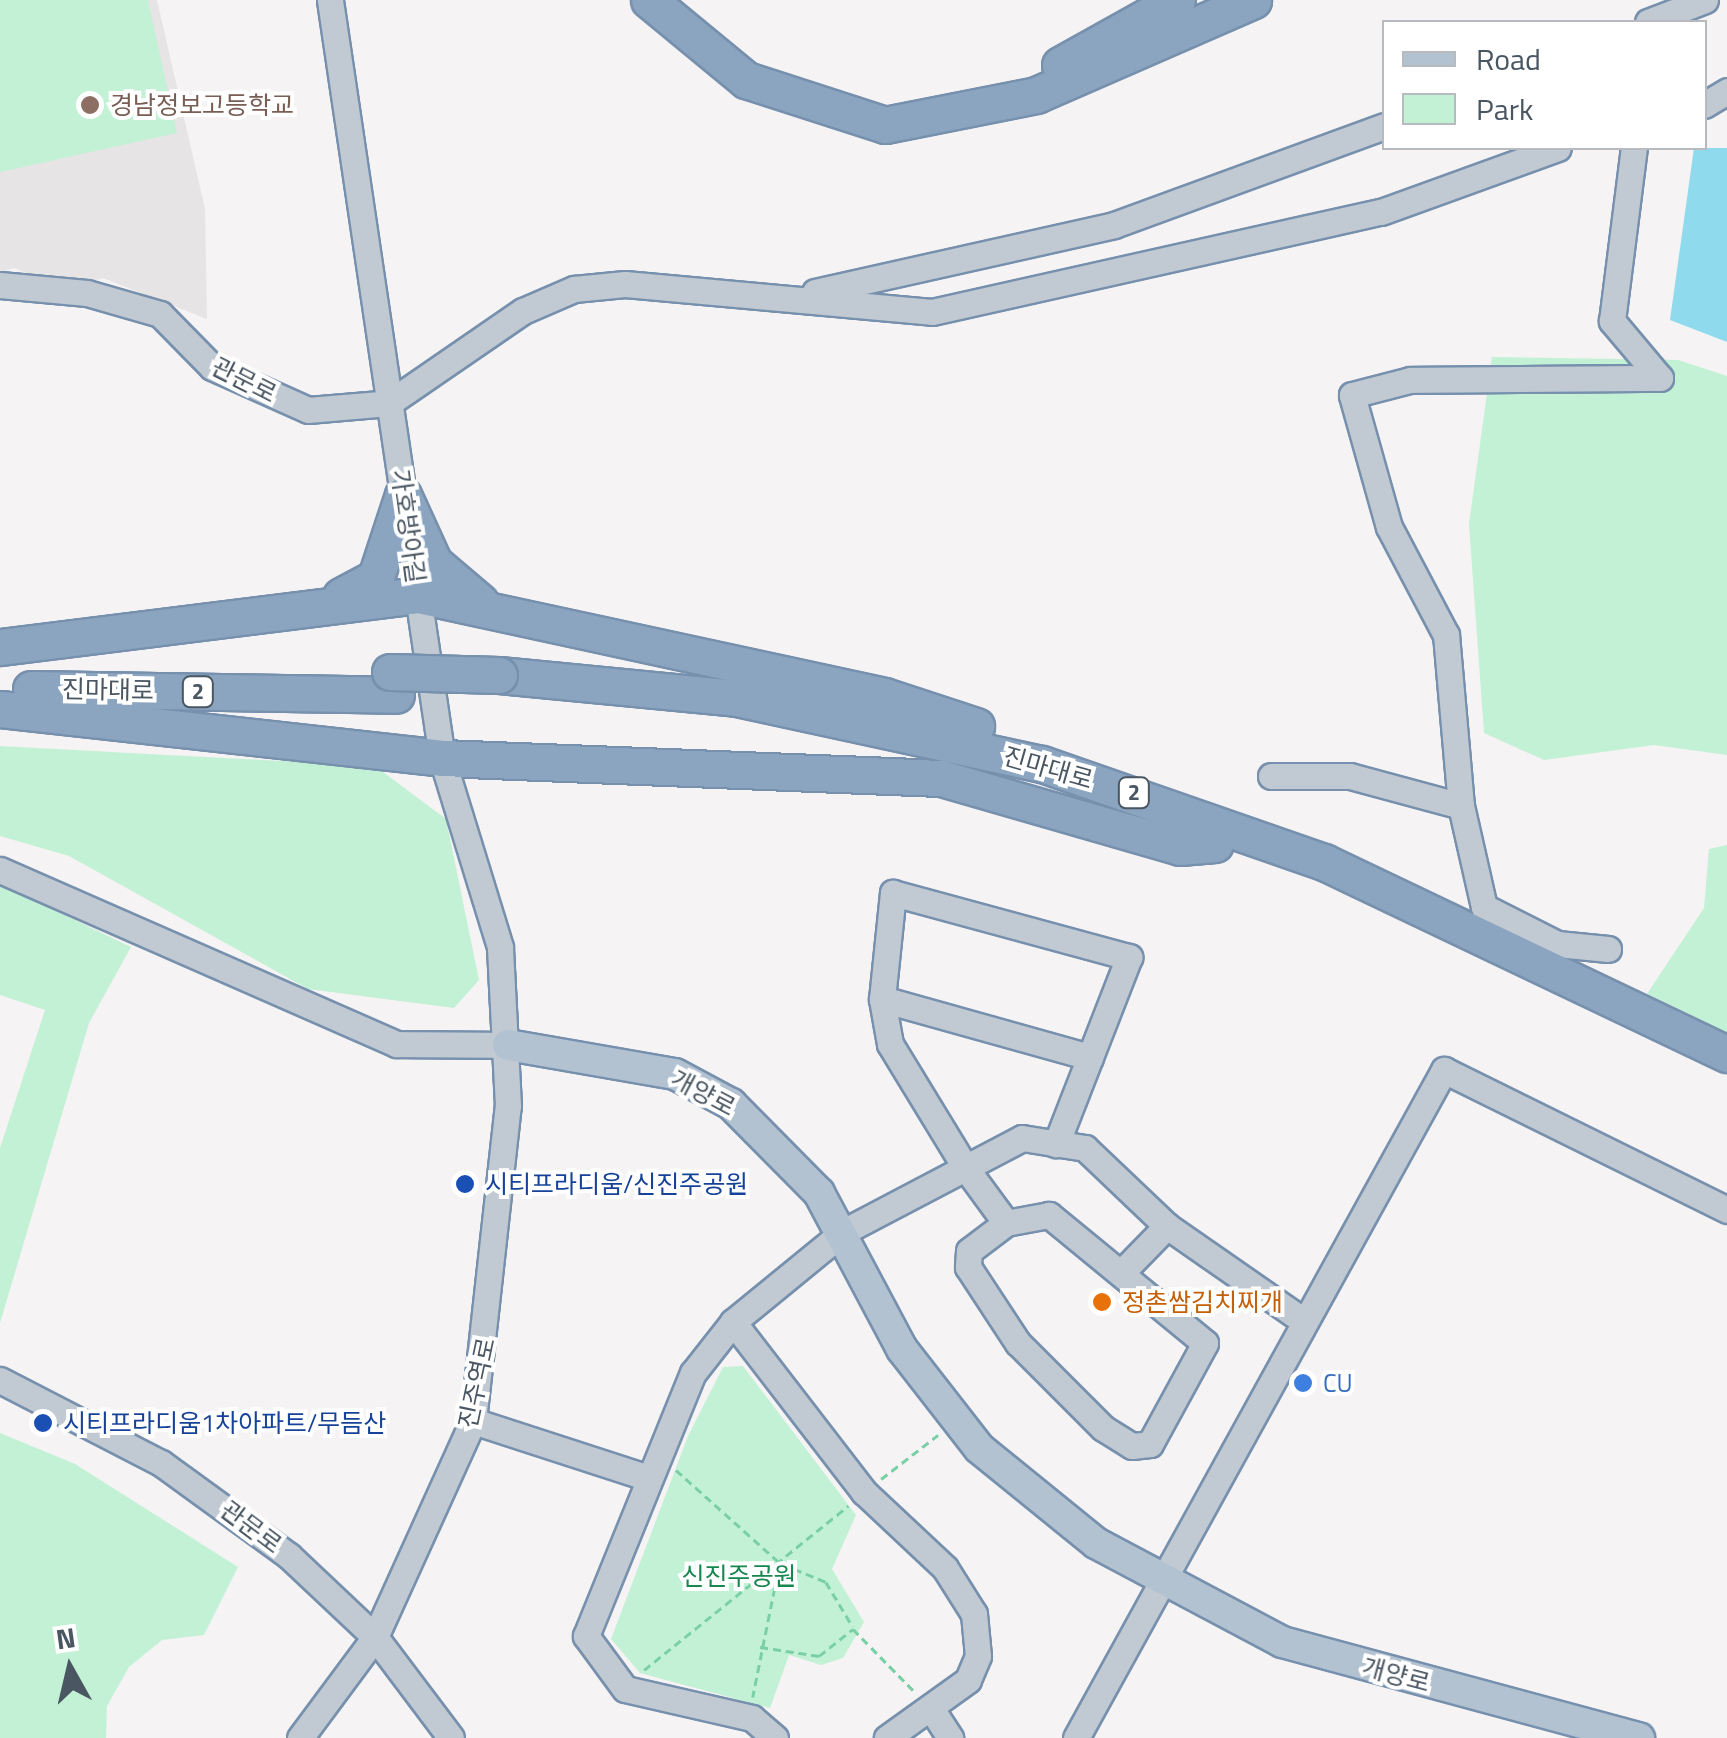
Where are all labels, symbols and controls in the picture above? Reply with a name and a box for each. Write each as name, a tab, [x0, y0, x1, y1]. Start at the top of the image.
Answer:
legend	[1382, 20, 1707, 150]
text: Road	[1476, 36, 1541, 82]
text: Park	[1476, 86, 1533, 132]
place label: 경남정보고등학교	[110, 90, 294, 120]
marker: 경남정보고등학교	[79, 94, 101, 116]
street label: 관문로	[206, 351, 282, 409]
street label: 가호방아길	[385, 467, 431, 585]
street label: 진마대로	[62, 674, 154, 706]
road number: 2	[180, 675, 216, 709]
street label: 진마대로	[1000, 741, 1096, 795]
road number: 2	[1116, 776, 1152, 810]
street label: 개양로	[665, 1064, 741, 1122]
place label: 시티프라디움/신진주공원	[485, 1169, 748, 1199]
marker: 시티프라디움/신진주공원	[454, 1173, 476, 1195]
place label: 정촌쌈김치찌개	[1122, 1287, 1283, 1317]
marker: 정촌쌈김치찌개	[1091, 1291, 1113, 1313]
street label: 진주역로	[453, 1335, 501, 1431]
place label: CU	[1323, 1368, 1353, 1398]
marker: CU	[1292, 1372, 1314, 1394]
place label: 시티프라디움1차아파트/무듬산	[63, 1408, 386, 1438]
marker: 시티프라디움1차아파트/무듬산	[32, 1412, 54, 1434]
street label: 관문로	[214, 1494, 288, 1560]
park label: 신진주공원	[682, 1561, 796, 1591]
text: N	[53, 1615, 78, 1660]
north arrow	[20, 1618, 120, 1718]
street label: 개양로	[1359, 1652, 1433, 1698]

